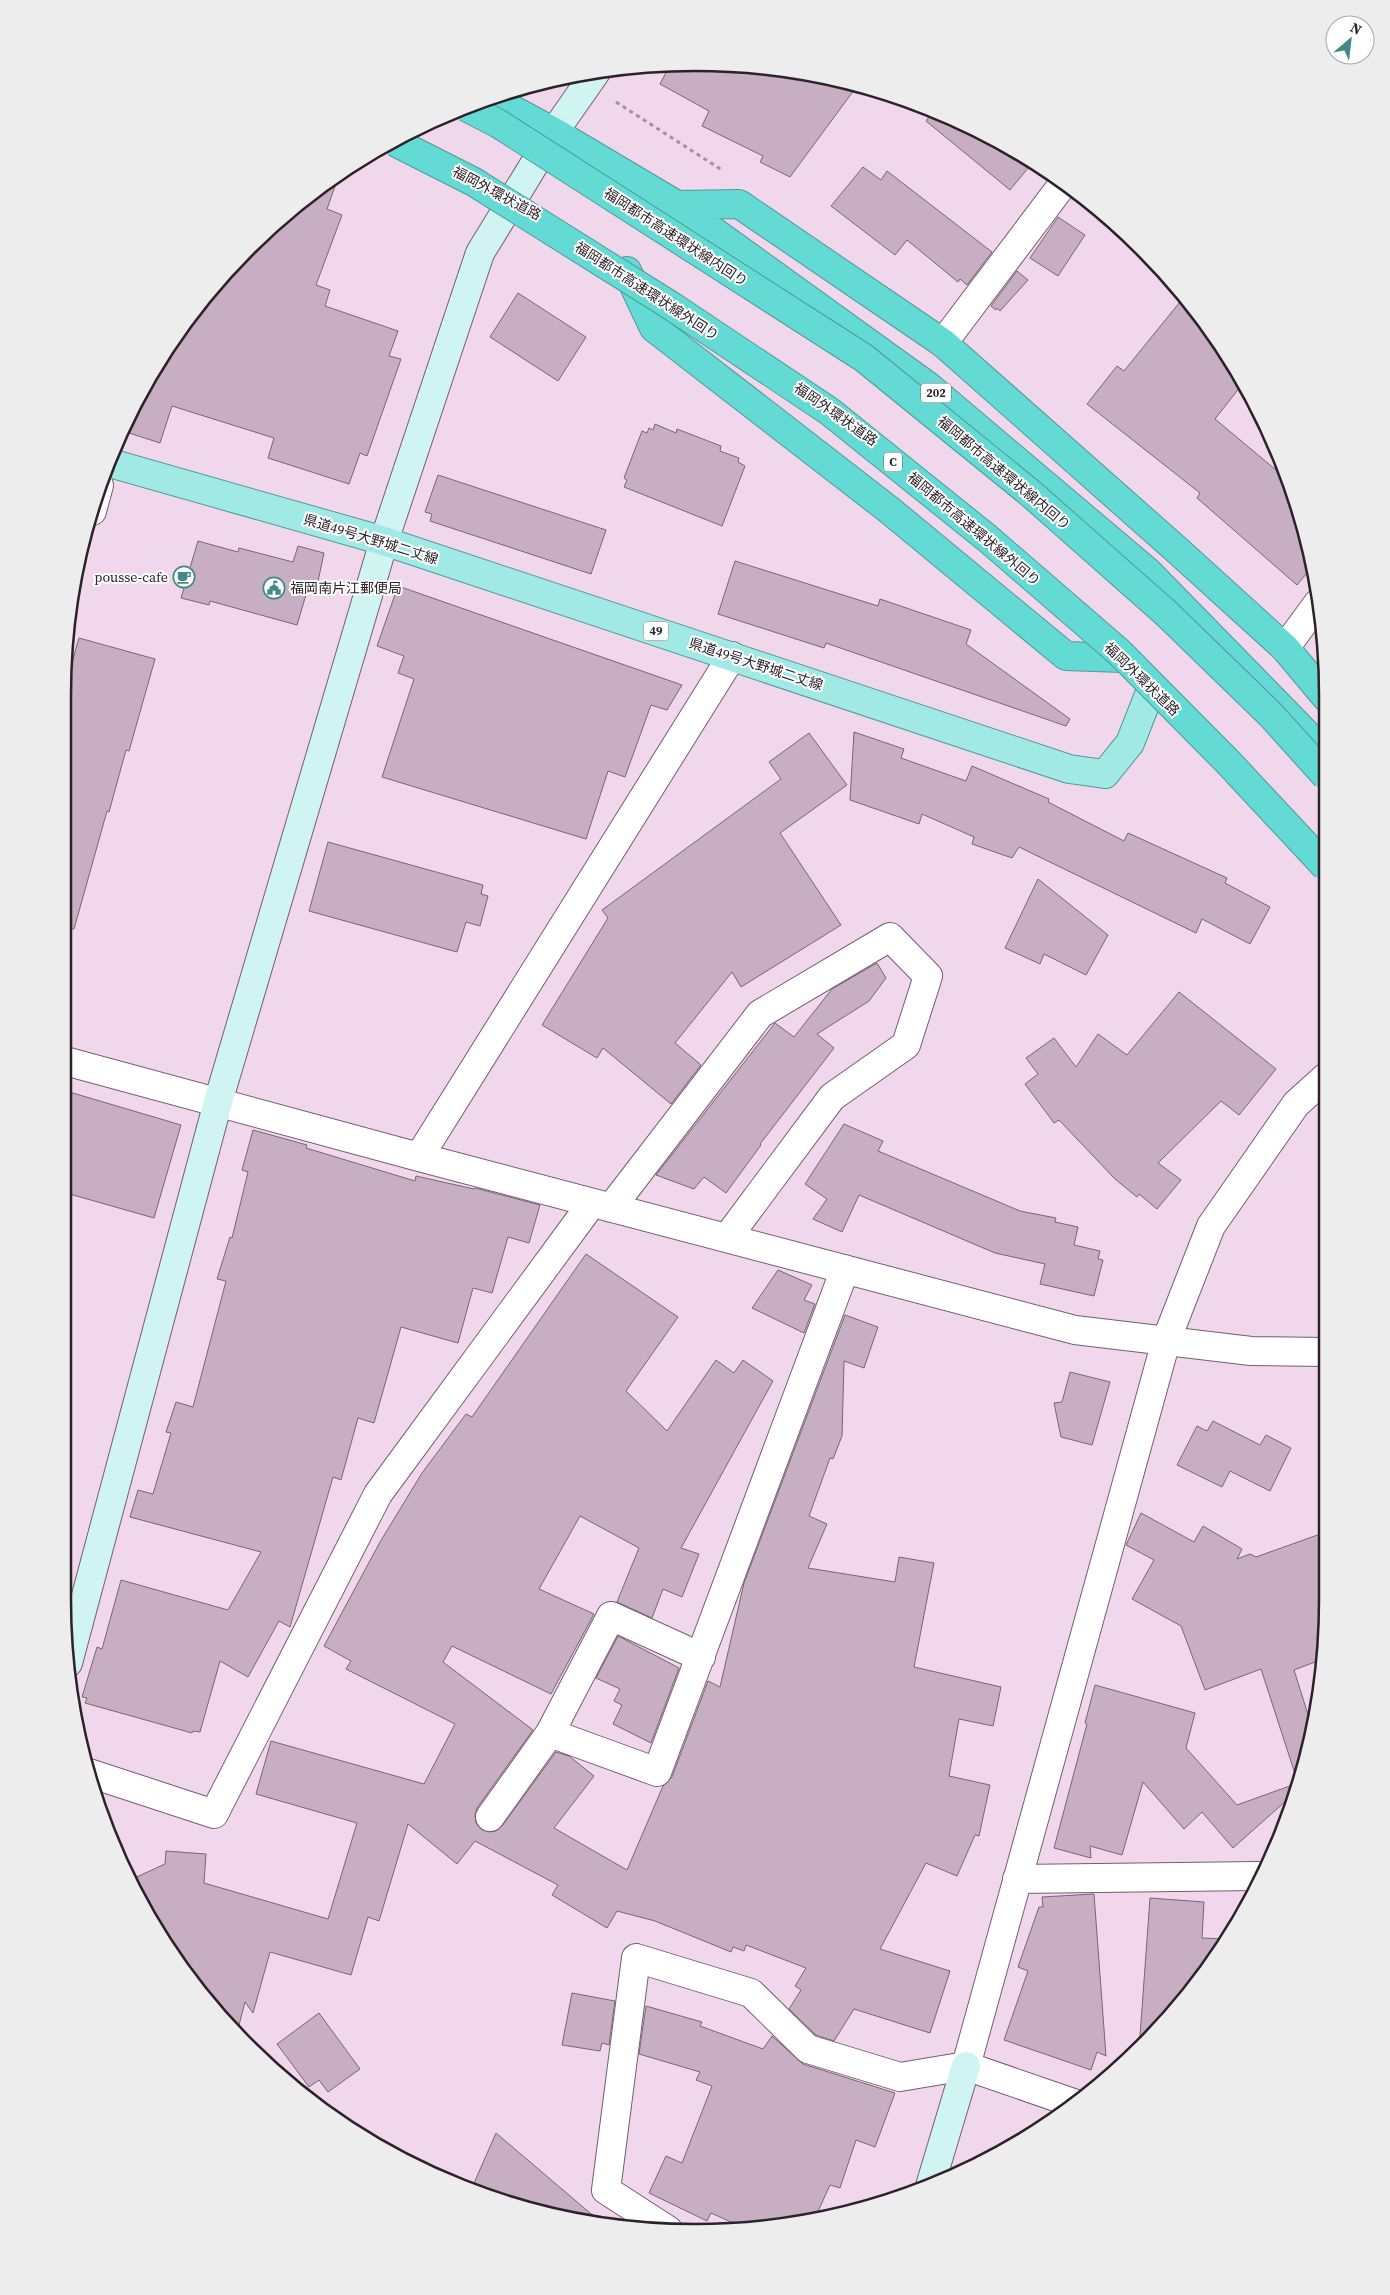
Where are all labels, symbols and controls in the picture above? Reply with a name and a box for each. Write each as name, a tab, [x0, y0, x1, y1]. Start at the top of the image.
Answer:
north arrow	[1325, 15, 1375, 65]
text: N	[1347, 17, 1365, 40]
street label: 福岡外環状道路	[449, 161, 545, 225]
street label: 福岡都市高速環状線内回り	[600, 183, 752, 291]
street label: 福岡都市高速環状線外回り	[571, 237, 723, 345]
street label: 福岡外環状道路	[790, 378, 882, 450]
road number: 202	[921, 383, 951, 402]
street label: 福岡都市高速環状線内回り	[933, 411, 1075, 535]
road number: C	[884, 452, 902, 472]
street label: 福岡都市高速環状線外回り	[903, 467, 1045, 591]
street label: 県道49号大野城二丈線	[301, 509, 441, 569]
cafe icon: pousse-cafe	[172, 565, 196, 589]
place label: pousse-cafe	[94, 567, 168, 587]
public building icon: 福岡南片江郵便局	[262, 576, 286, 600]
place label: 福岡南片江郵便局	[290, 578, 402, 598]
road number: 49	[644, 622, 668, 640]
street label: 県道49号大野城二丈線	[686, 633, 826, 695]
street label: 福岡外環状道路	[1100, 638, 1184, 720]

